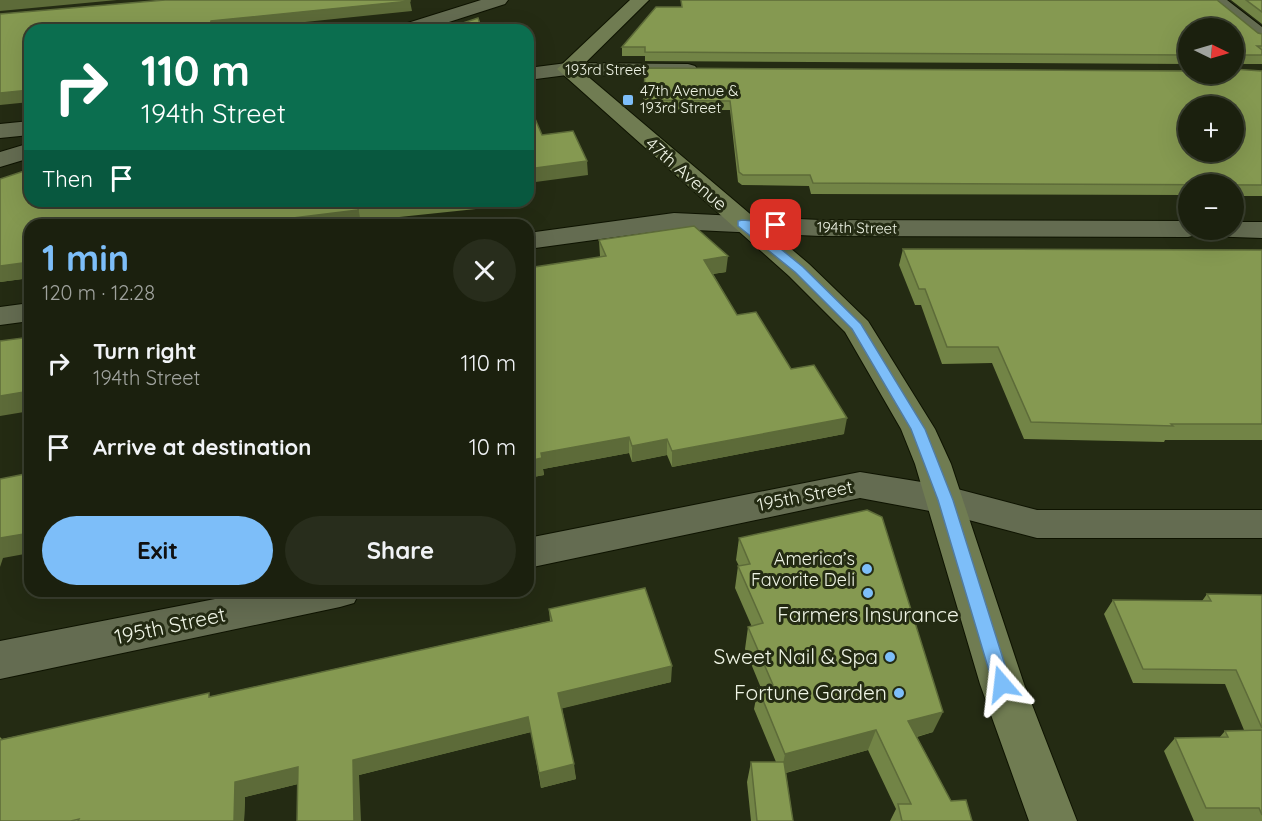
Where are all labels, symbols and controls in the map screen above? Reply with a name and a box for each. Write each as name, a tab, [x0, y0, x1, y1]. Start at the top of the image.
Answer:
north arrow	[1178, 18, 1244, 84]
map controls	[1178, 18, 1244, 240]
text: 110 m	[141, 44, 250, 97]
icon: right	[42, 48, 120, 126]
street label: 193rd Street	[565, 60, 647, 79]
place label: 47th Avenue & 193rd Street	[640, 81, 738, 117]
marker: 47th Avenue & 193rd Street	[621, 93, 635, 107]
text: 194th Street	[141, 96, 286, 130]
button: +	[1178, 96, 1244, 162]
street label: 47th Avenue	[641, 132, 732, 215]
icon: arrive	[105, 162, 138, 195]
text: Then	[42, 165, 93, 193]
button: −	[1178, 174, 1244, 240]
pin	[750, 199, 801, 250]
icon: arrive	[759, 208, 792, 241]
street label: 194th Street	[817, 217, 897, 238]
text: 1 min	[42, 235, 129, 280]
button: close	[453, 239, 516, 302]
text: 120 m · 12:28	[42, 280, 155, 305]
text: Turn right	[93, 337, 197, 365]
icon: right	[42, 347, 75, 380]
text: 110 m	[461, 349, 516, 377]
text: 194th Street	[93, 365, 200, 390]
icon: arrive	[42, 431, 75, 464]
text: Arrive at destination	[93, 433, 311, 461]
text: 10 m	[469, 433, 516, 461]
street label: 195th Street	[755, 475, 855, 516]
button: Exit	[42, 516, 273, 585]
button: Share	[285, 516, 516, 585]
place label: America’s Favorite Deli	[751, 547, 855, 591]
marker: America’s Favorite Deli	[860, 562, 874, 576]
marker: Farmers Insurance	[861, 586, 875, 600]
street label: 195th Street	[112, 601, 228, 649]
place label: Farmers Insurance	[777, 601, 959, 627]
place label: Sweet Nail & Spa	[714, 643, 878, 669]
marker: Sweet Nail & Spa	[883, 650, 897, 664]
position arrow	[970, 652, 1034, 716]
place label: Fortune Garden	[734, 679, 887, 705]
marker: Fortune Garden	[892, 686, 906, 700]

